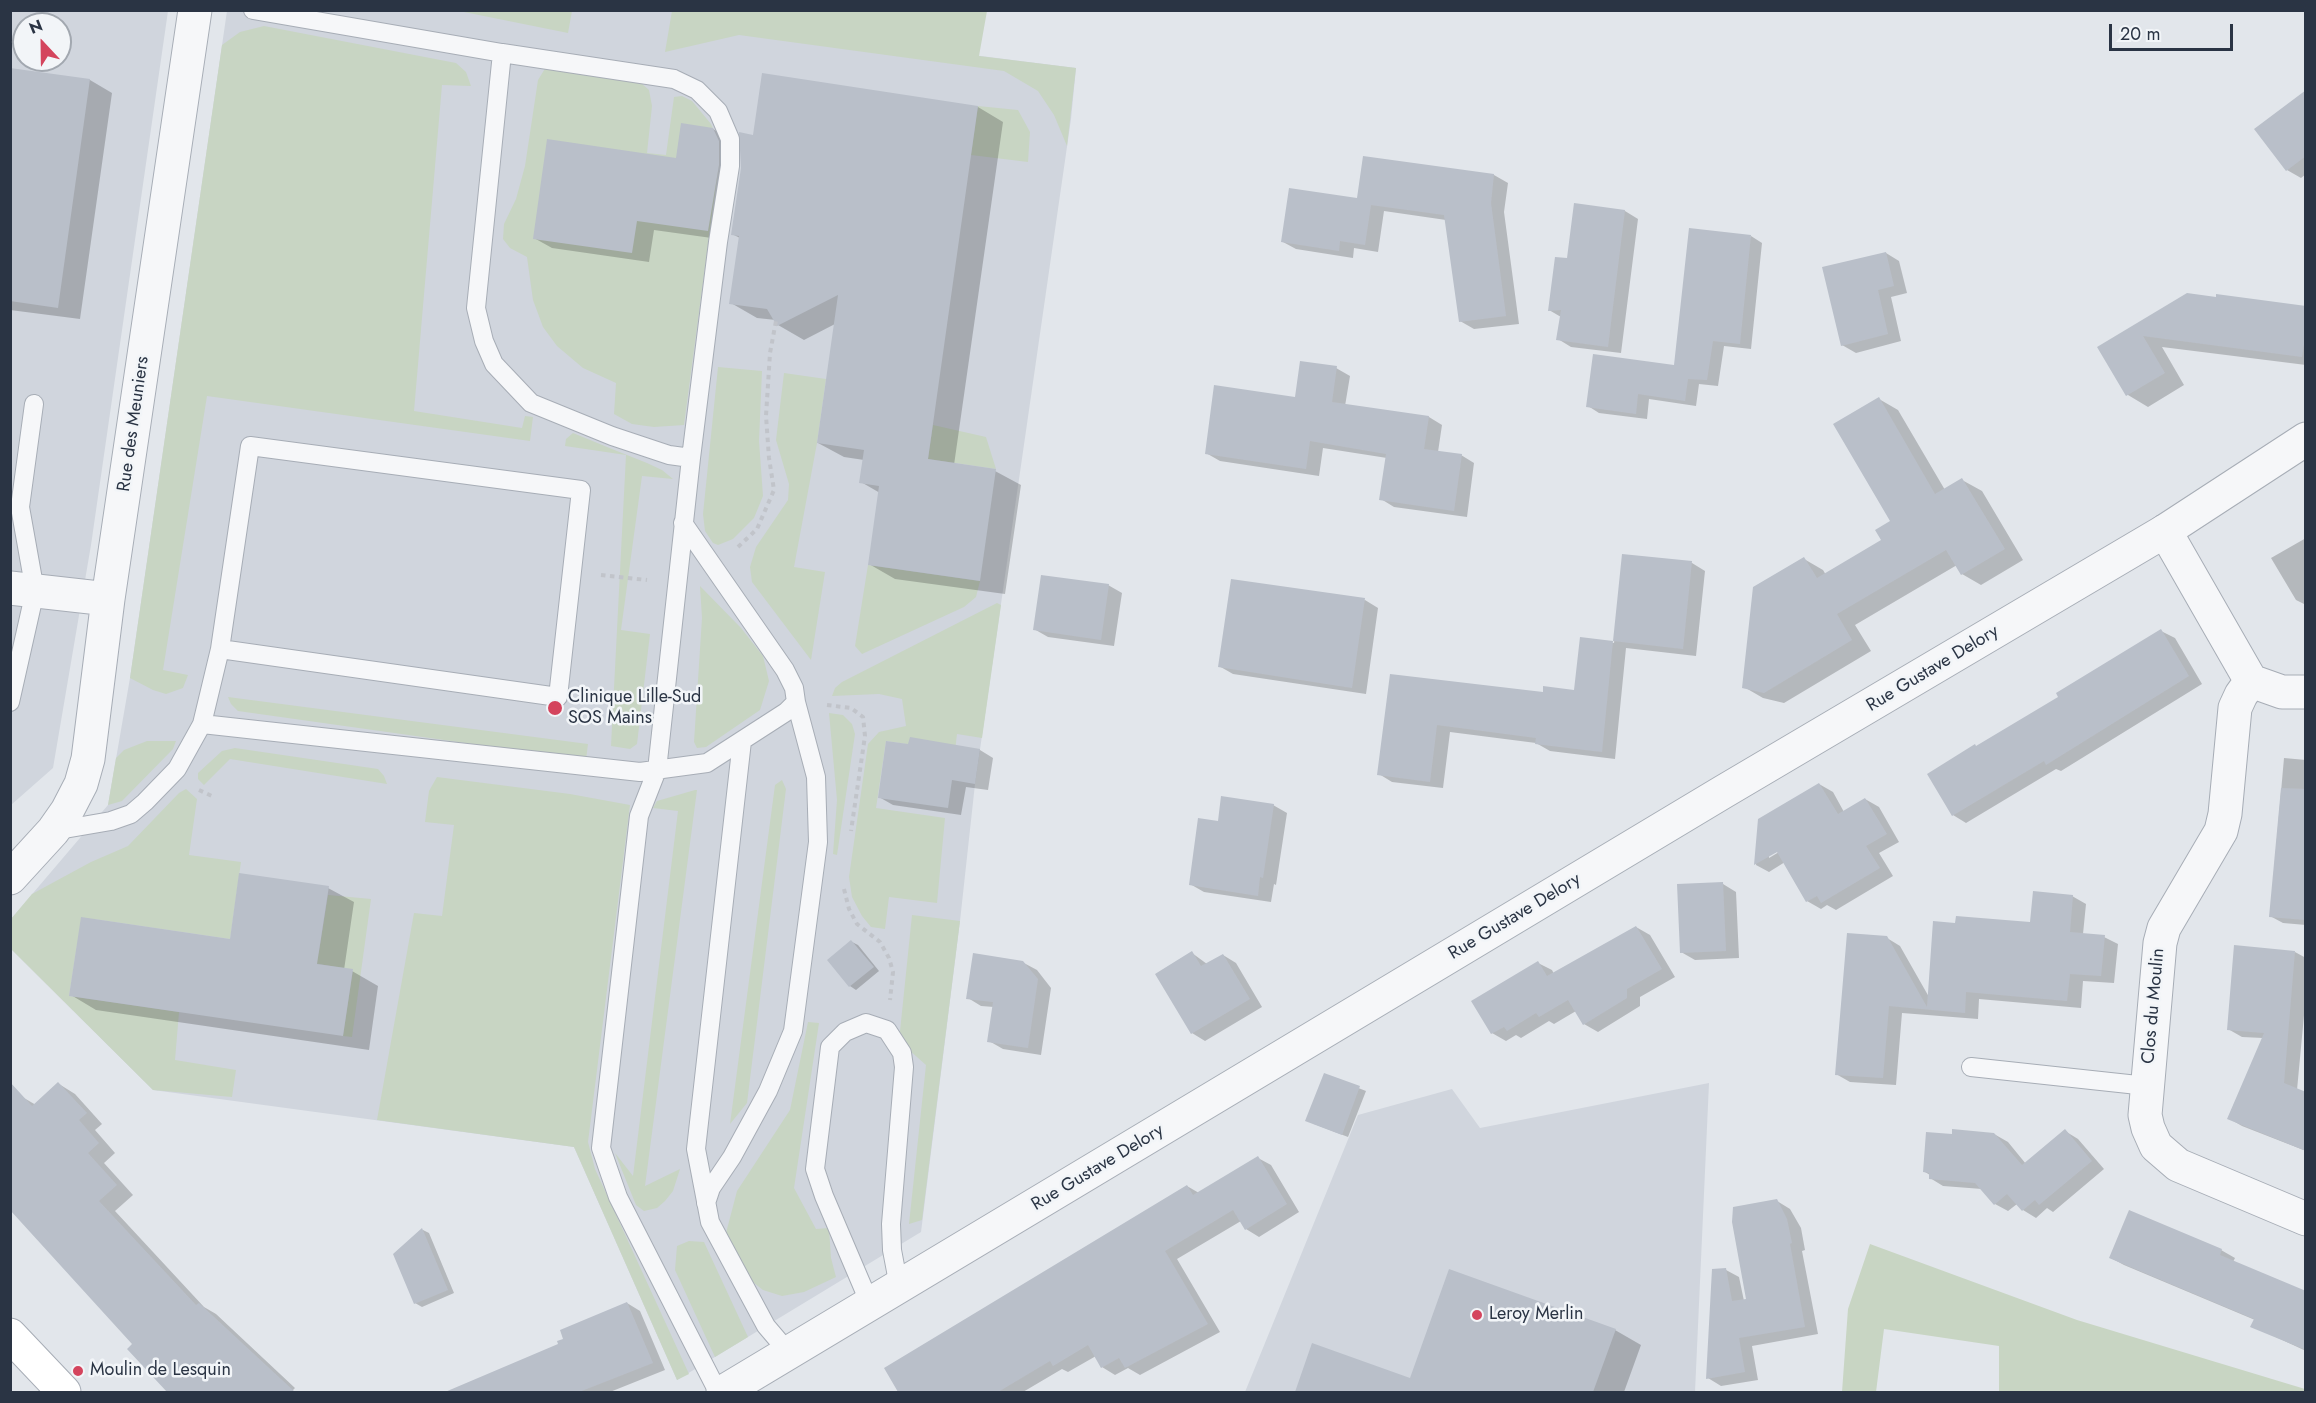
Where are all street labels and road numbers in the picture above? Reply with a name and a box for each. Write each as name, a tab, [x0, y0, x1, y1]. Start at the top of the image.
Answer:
street label: Rue des Meuniers	[114, 355, 154, 493]
street label: Rue Gustave Delory	[1863, 621, 2003, 717]
street label: Rue Gustave Delory	[1445, 869, 1585, 965]
street label: Clos du Moulin	[2138, 947, 2170, 1065]
street label: Rue Gustave Delory	[1028, 1120, 1168, 1216]

